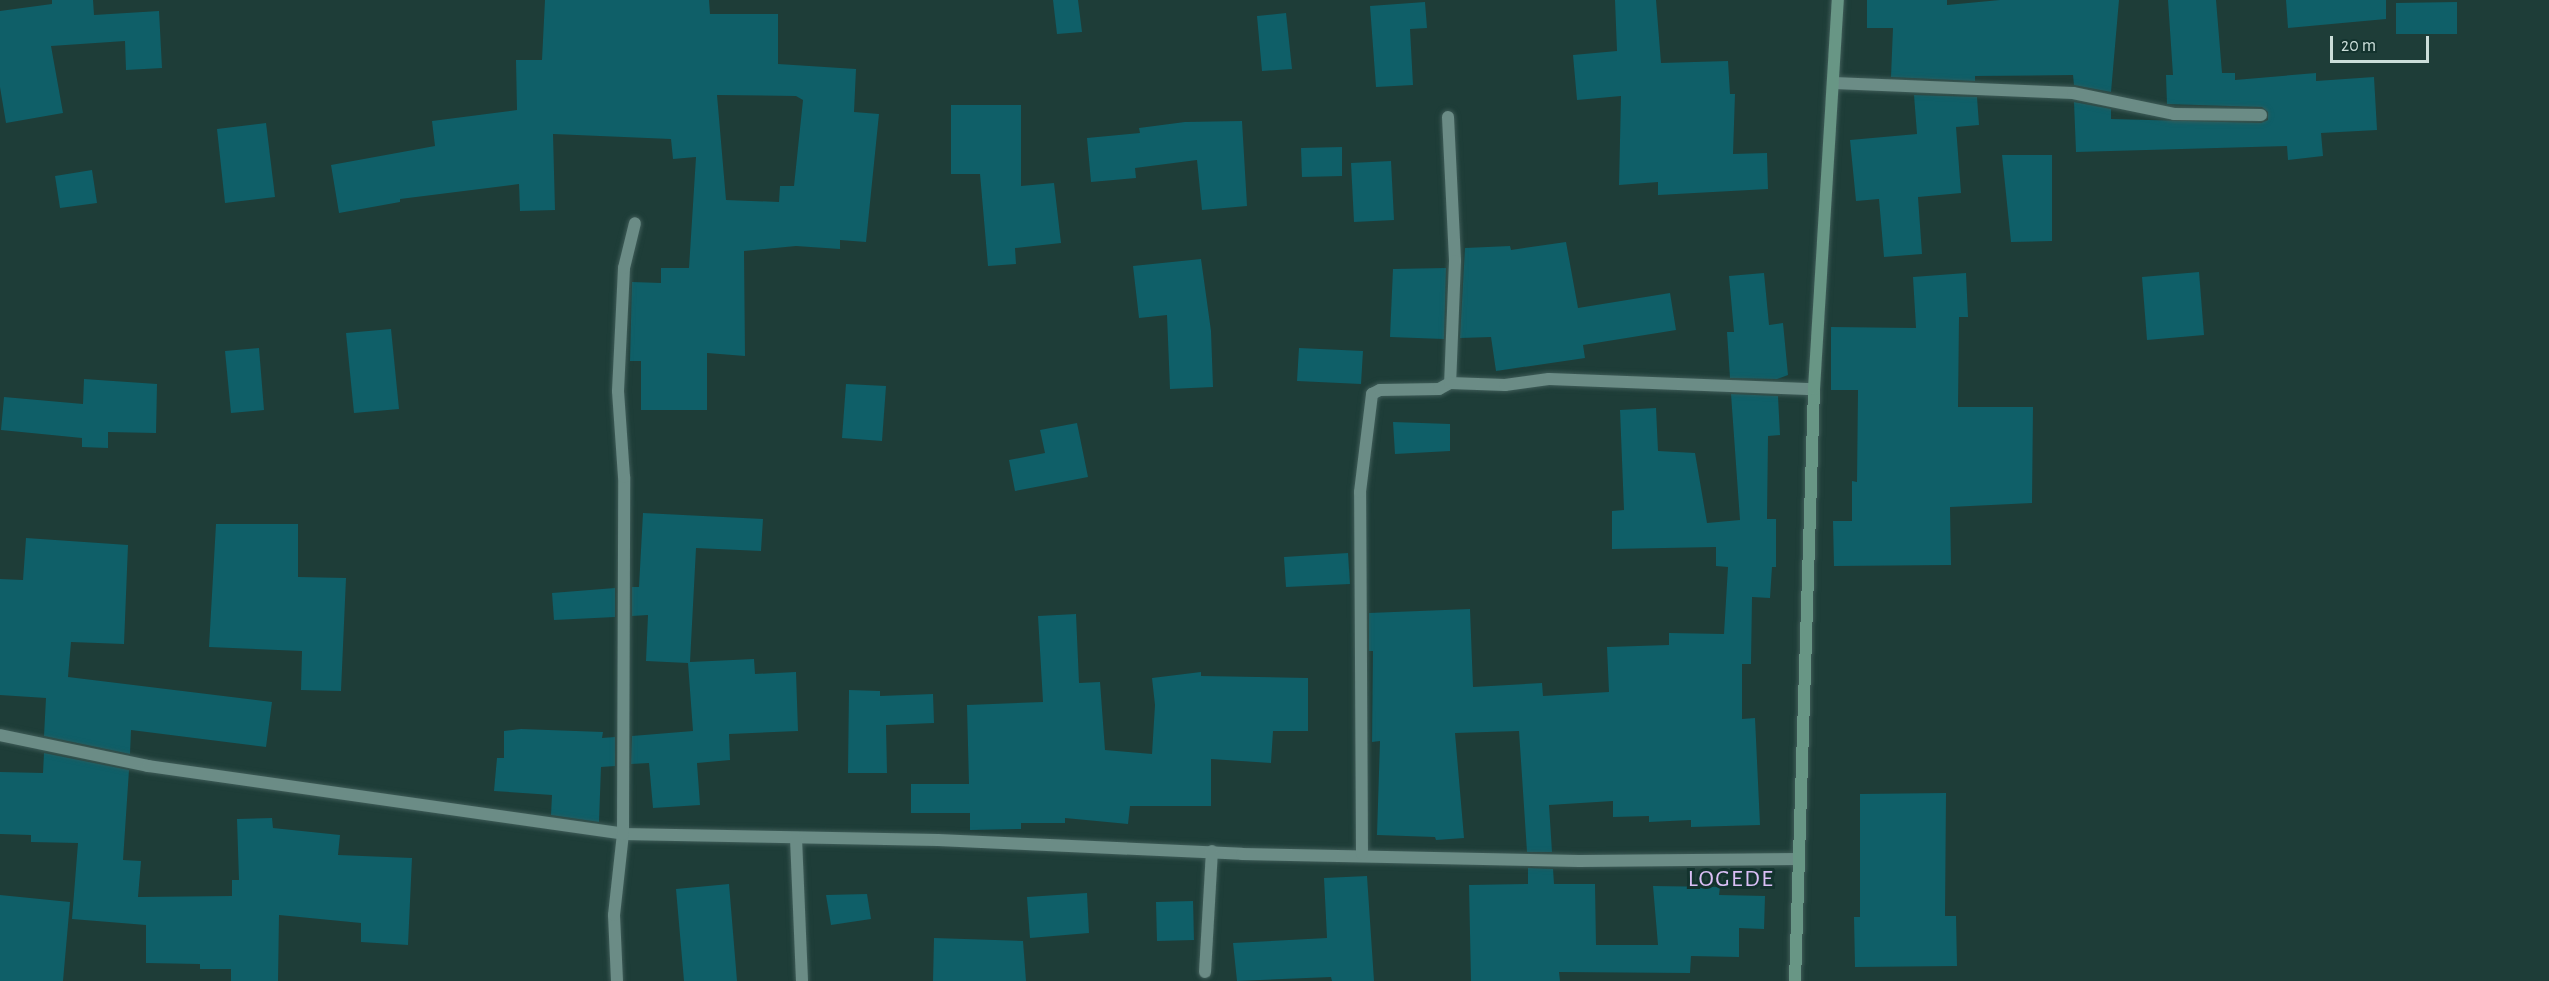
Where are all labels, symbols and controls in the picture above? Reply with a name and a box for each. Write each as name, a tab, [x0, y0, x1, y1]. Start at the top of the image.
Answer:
scale bar	[2333, 24, 2432, 62]
text: 20 m	[2341, 37, 2376, 55]
district label: LOGEDE	[1688, 866, 1774, 894]

